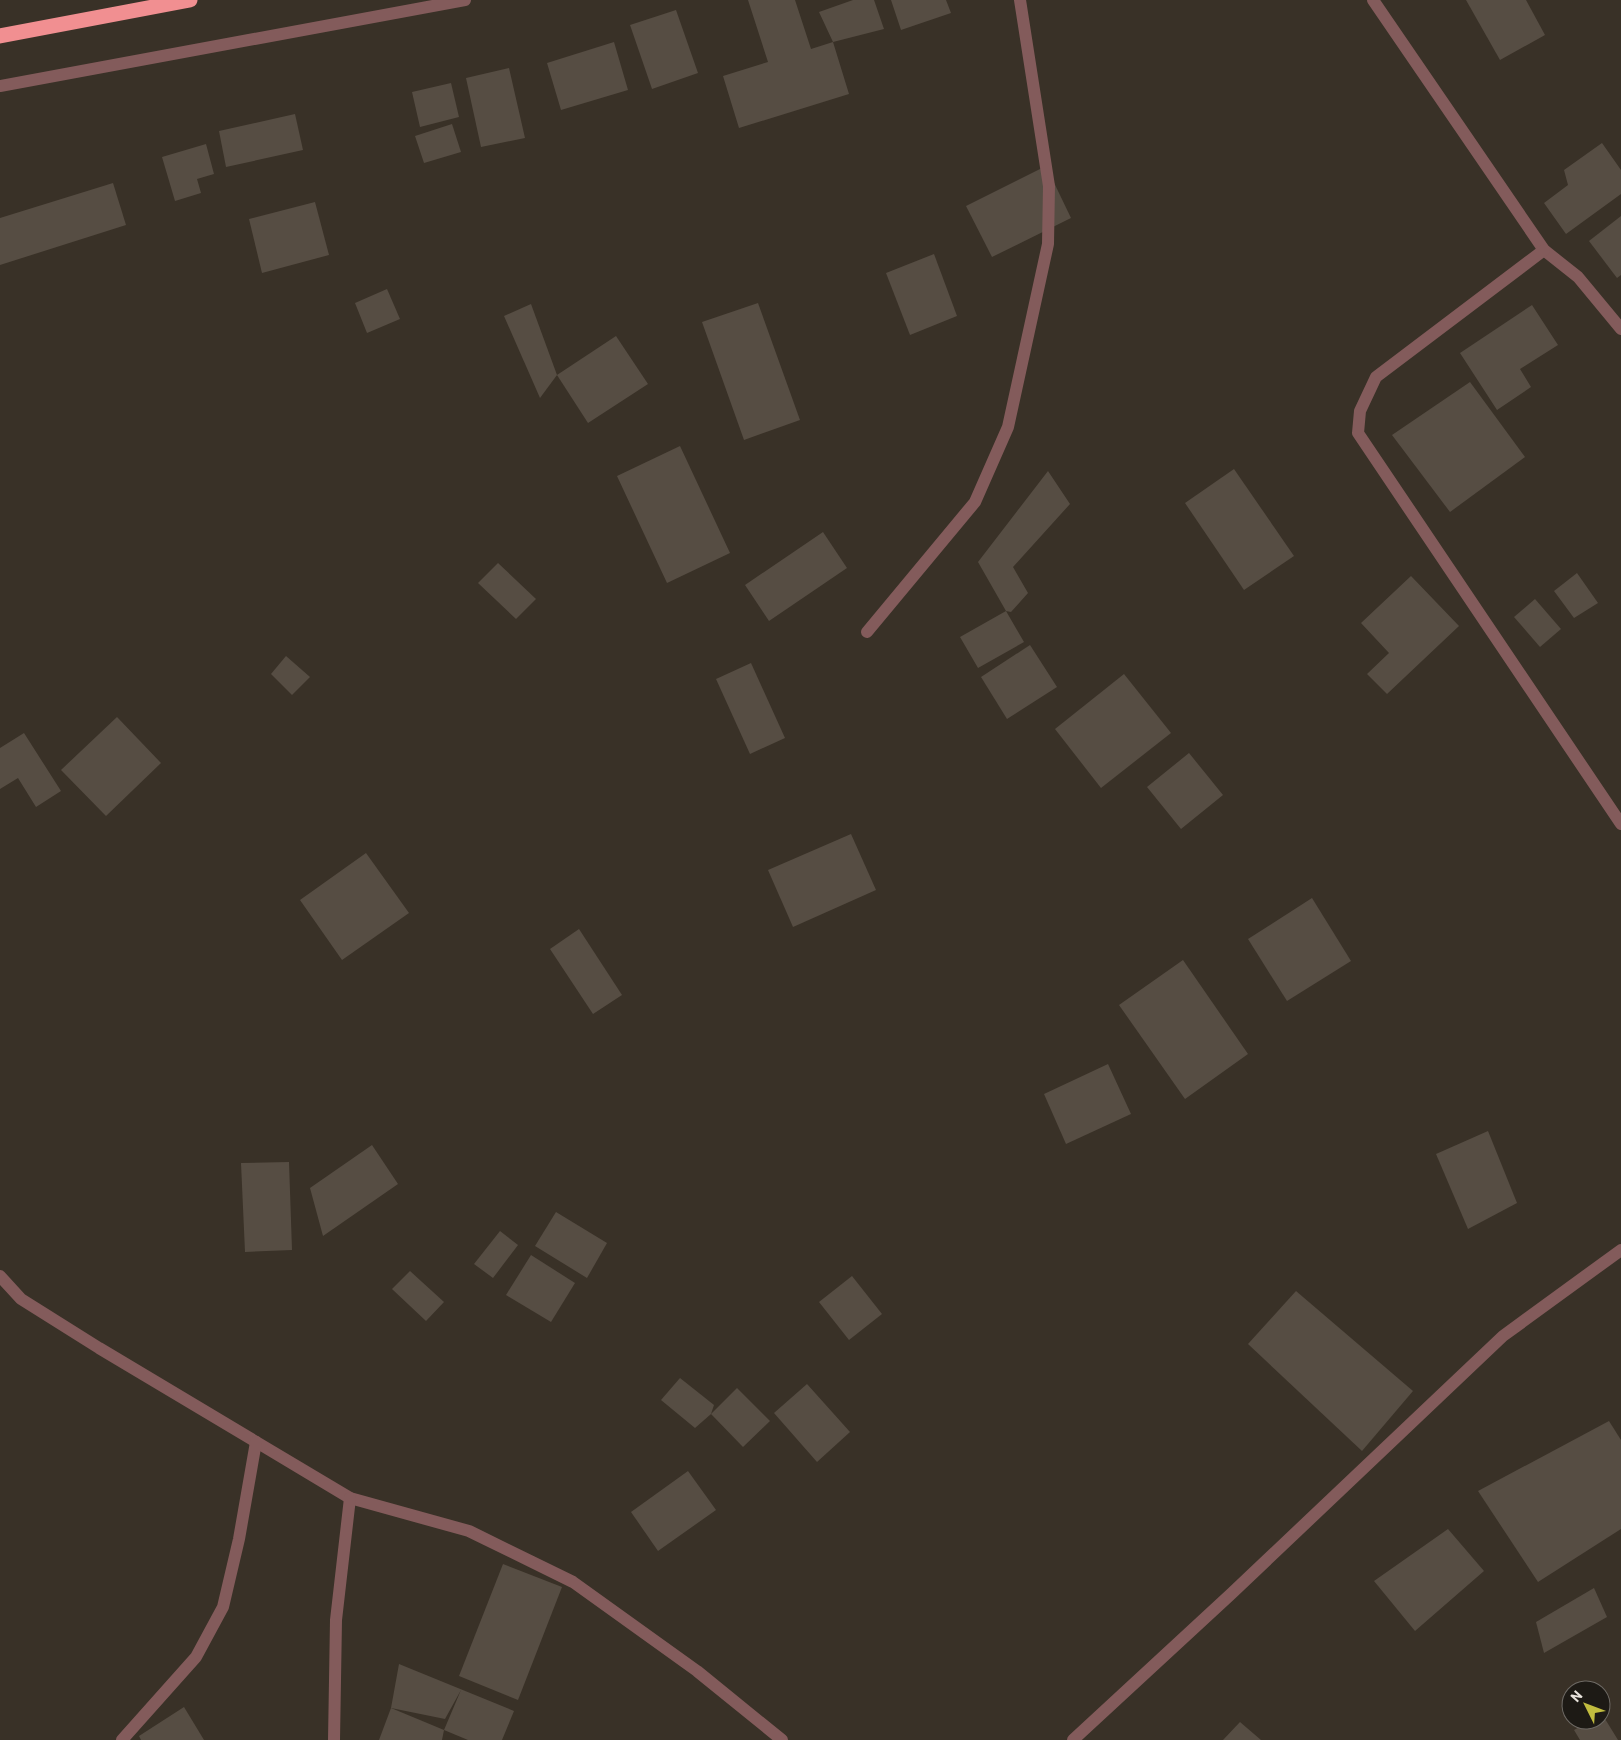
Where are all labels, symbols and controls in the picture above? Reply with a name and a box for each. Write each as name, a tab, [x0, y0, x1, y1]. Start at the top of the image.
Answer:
north arrow	[1561, 1680, 1611, 1730]
text: N	[1567, 1687, 1585, 1705]

